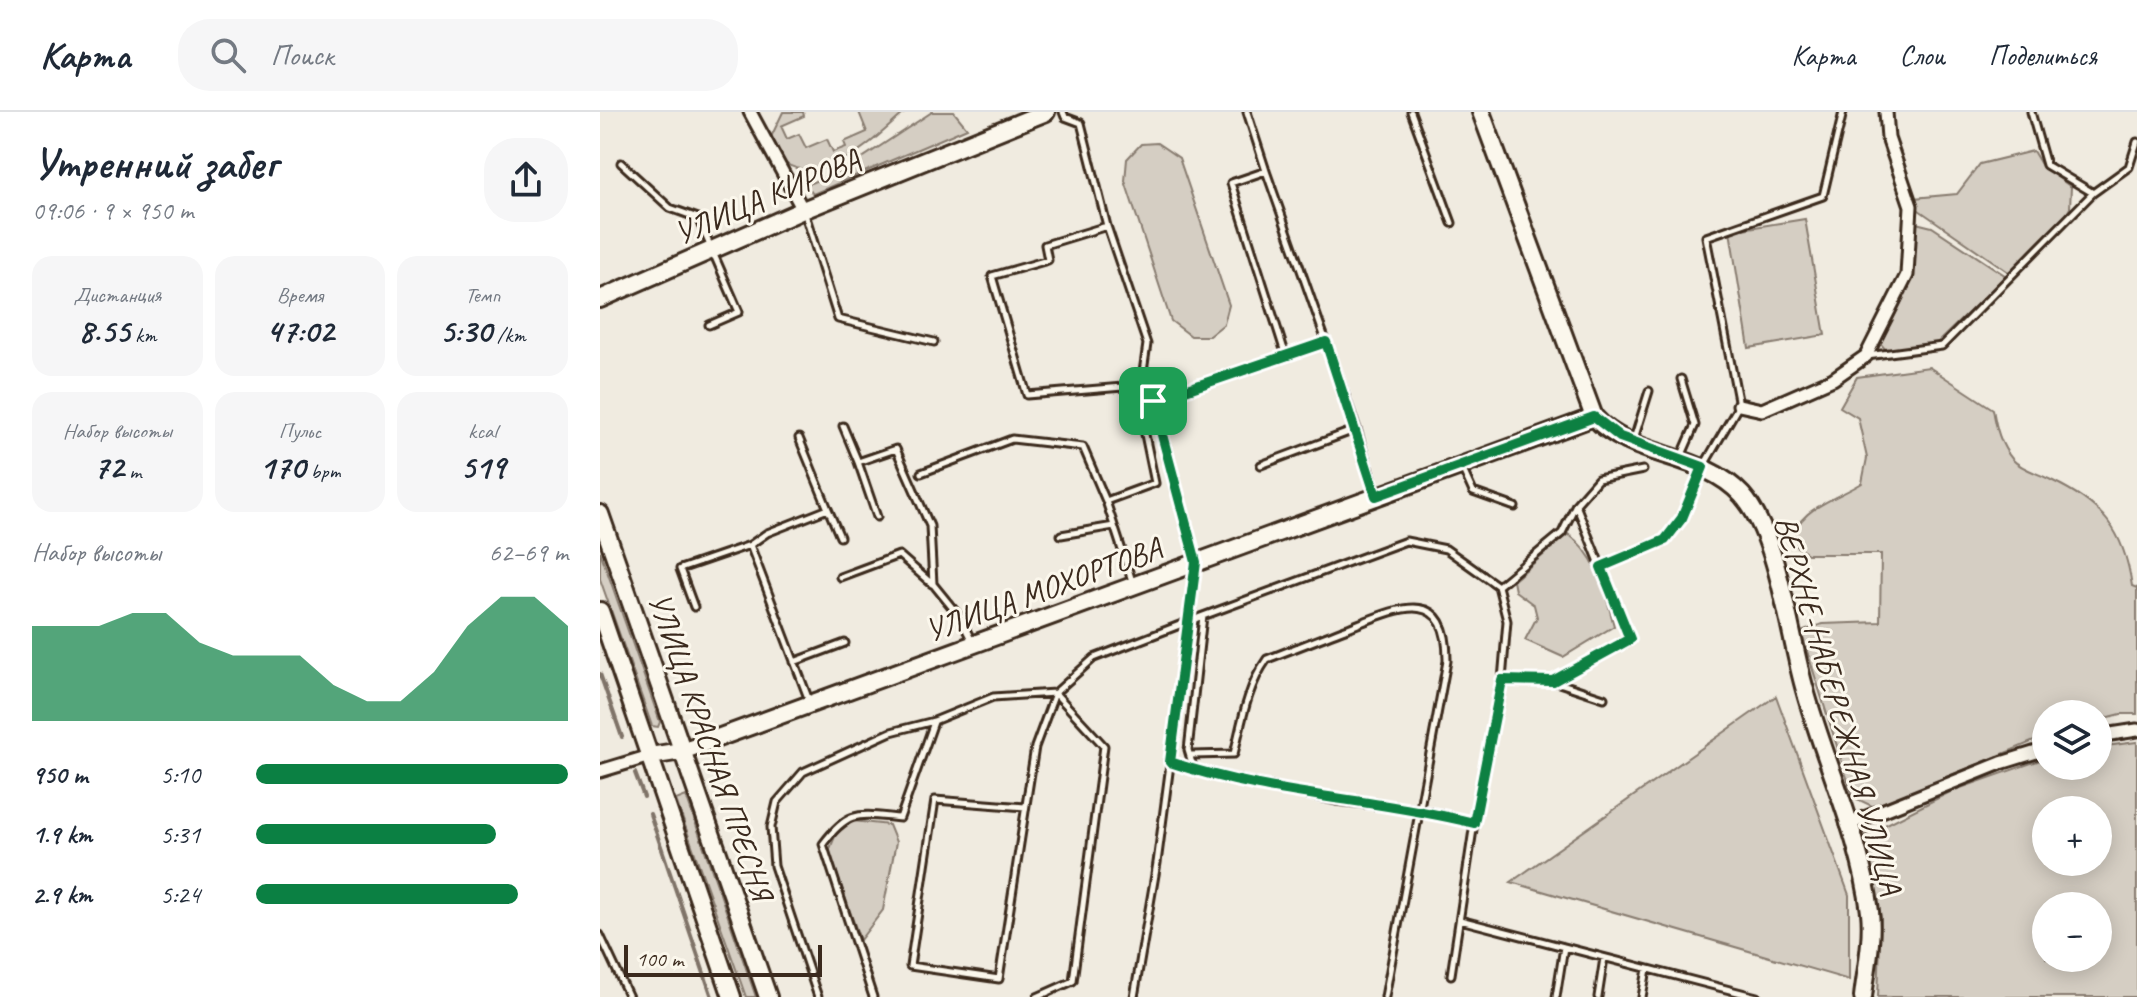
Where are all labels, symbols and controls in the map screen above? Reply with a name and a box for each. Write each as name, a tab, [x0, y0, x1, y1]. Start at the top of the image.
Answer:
search box	[178, 19, 738, 91]
text: Карта	[40, 32, 130, 79]
icon: search	[206, 33, 250, 77]
text: Поиск	[270, 36, 334, 74]
text: Карта	[1792, 38, 1856, 73]
text: Слои	[1900, 38, 1945, 73]
text: Поделиться	[1989, 38, 2097, 73]
text: Утренний забег	[32, 136, 277, 191]
button: share	[484, 138, 568, 222]
street label: УЛИЦА КИРОВА	[668, 138, 867, 254]
text: 09:06 · 9 × 950 m	[32, 194, 193, 227]
text: Дистанция	[73, 281, 161, 309]
text: Время	[277, 281, 323, 309]
text: Темп	[465, 281, 500, 309]
text: 8.55	[78, 309, 130, 352]
text: 47:02	[266, 309, 334, 352]
text: 5:30	[440, 309, 492, 352]
text: km	[130, 321, 157, 349]
text: /km	[492, 321, 526, 349]
pin	[1119, 367, 1187, 435]
icon: arrive	[1131, 379, 1175, 423]
text: Набор высоты	[63, 417, 172, 445]
text: Пульс	[279, 417, 321, 445]
text: kcal	[468, 417, 497, 445]
text: 72	[93, 445, 124, 488]
text: 170	[259, 445, 305, 488]
text: 519	[460, 445, 505, 488]
text: m	[124, 457, 141, 485]
text: bpm	[305, 457, 341, 485]
street label: ВЕРХНЕ-НАБЕРЕЖНАЯ УЛИЦА	[1765, 511, 1912, 900]
street label: УЛИЦА МОХОРТОВА	[919, 527, 1169, 651]
text: Набор высоты	[32, 536, 161, 569]
text: 62–69 m	[489, 536, 568, 569]
street label: УЛИЦА КРАСНАЯ ПРЕСНЯ	[639, 587, 784, 909]
map controls	[2032, 700, 2112, 972]
button: layers	[2032, 700, 2112, 780]
text: 950 m	[32, 758, 87, 791]
text: 5:10	[160, 758, 200, 791]
button: +	[2032, 796, 2112, 876]
text: 1.9 km	[32, 818, 92, 851]
text: 5:31	[160, 818, 200, 851]
text: 2.9 km	[32, 878, 92, 911]
text: 5:24	[160, 878, 200, 911]
button: −	[2032, 892, 2112, 972]
scale bar	[624, 941, 822, 977]
text: 100 m	[636, 945, 683, 973]

